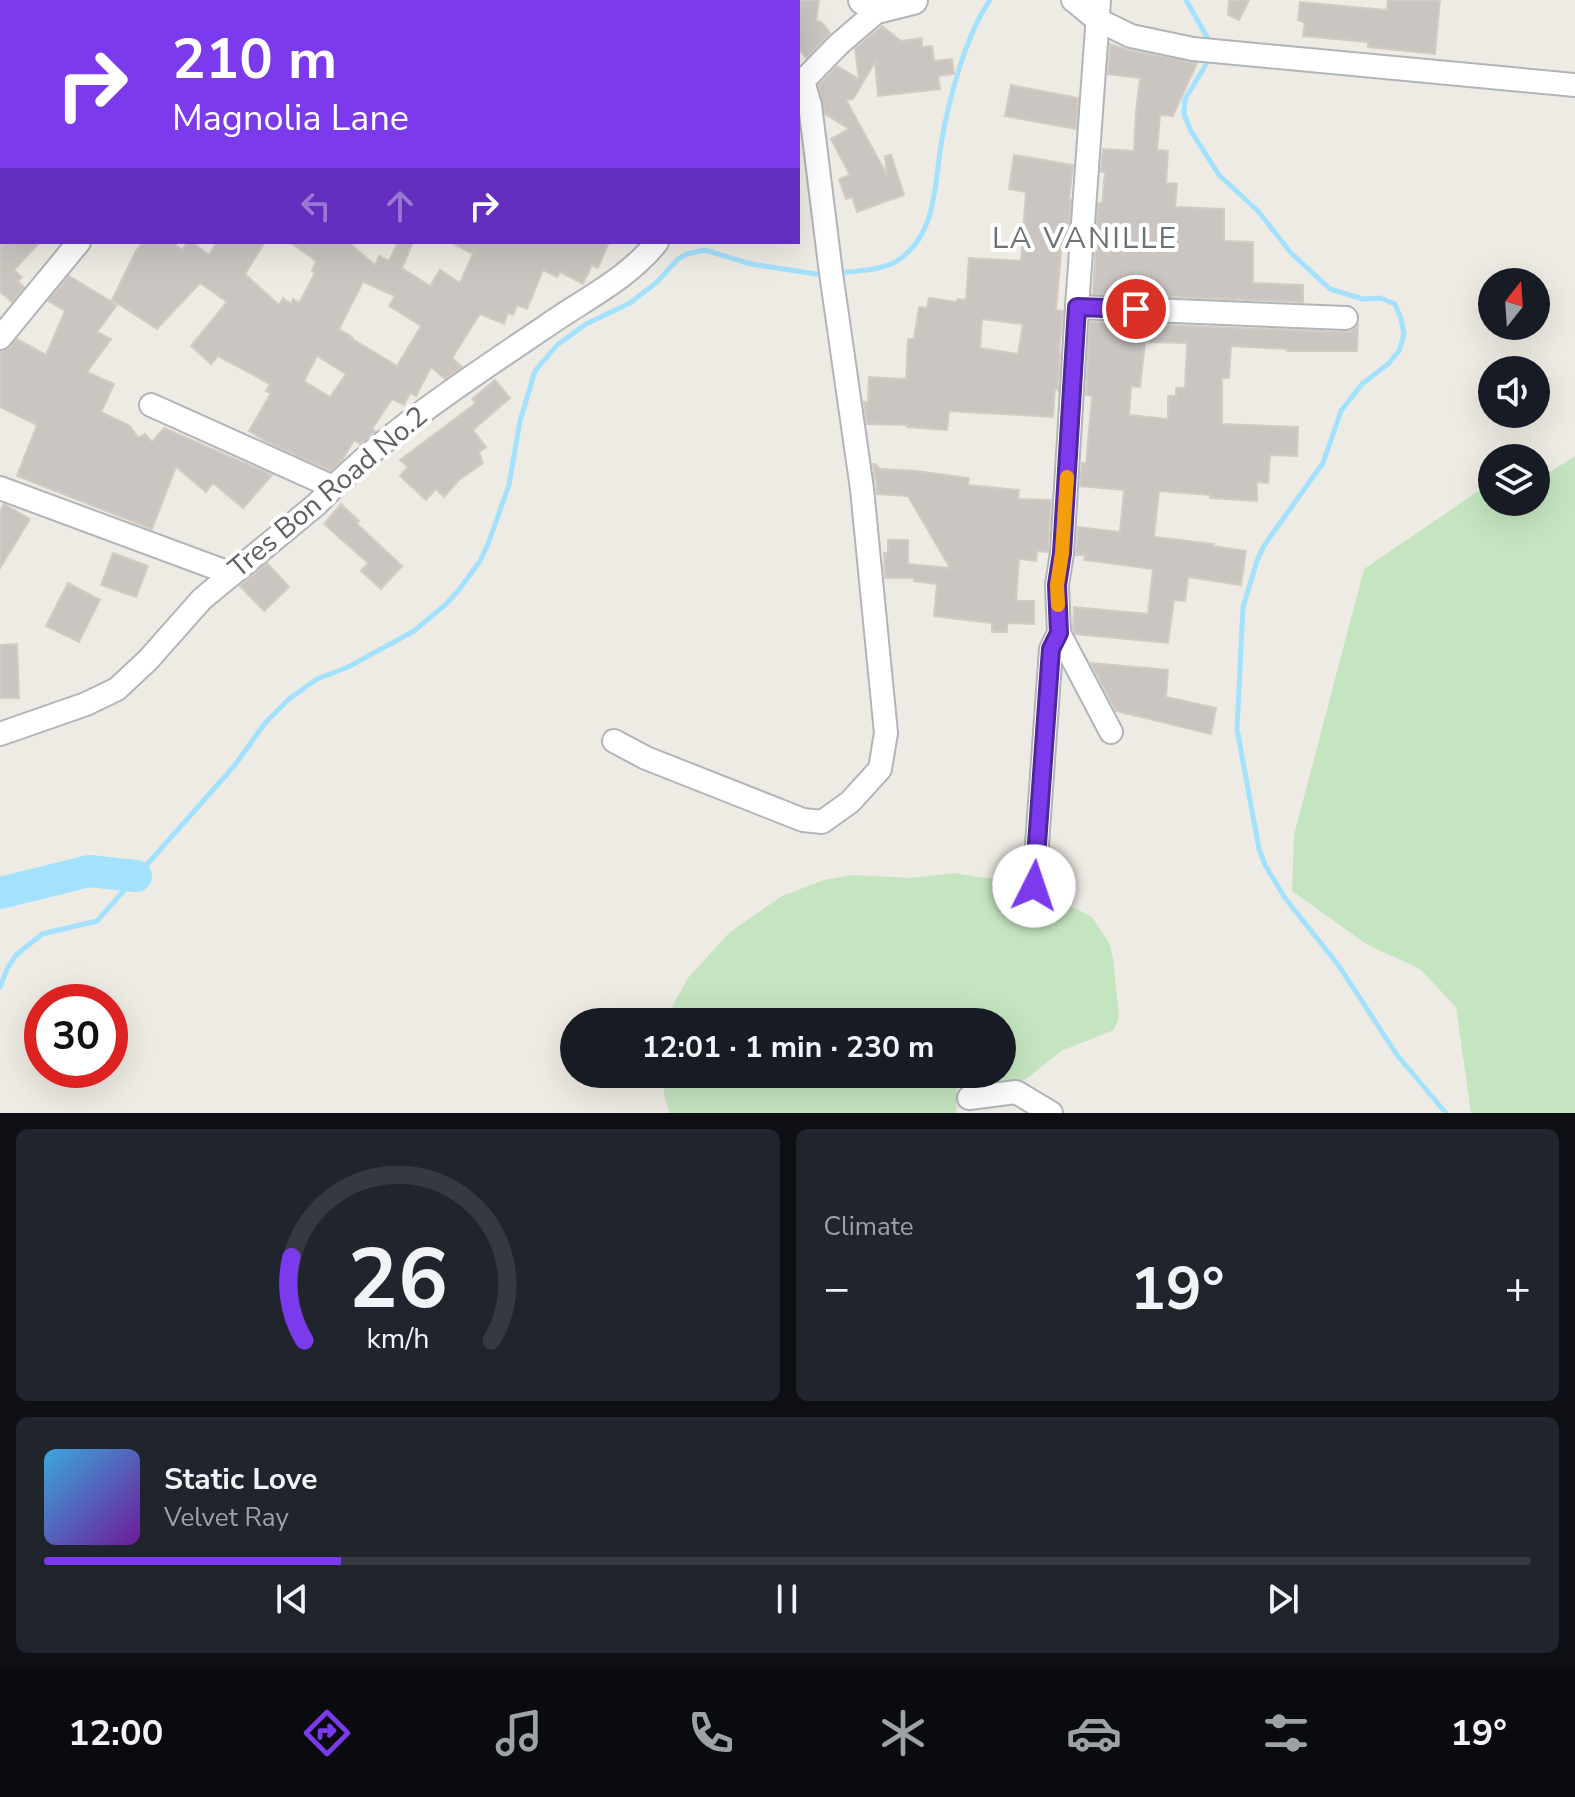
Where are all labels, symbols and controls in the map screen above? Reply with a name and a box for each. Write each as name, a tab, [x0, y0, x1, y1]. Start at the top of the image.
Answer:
text: 210 m	[172, 21, 337, 98]
icon: right	[40, 32, 144, 136]
text: Magnolia Lane	[172, 94, 409, 143]
icon: left	[294, 184, 338, 228]
icon: ahead	[378, 184, 422, 228]
icon: right	[462, 184, 506, 228]
district label: LA VANILLE	[992, 218, 1178, 259]
north arrow	[1478, 268, 1550, 340]
map controls	[1478, 268, 1550, 516]
pin	[1102, 275, 1170, 343]
icon: arrive	[1114, 287, 1158, 331]
button: sound	[1478, 356, 1550, 428]
street label: Tres Bon Road No.2	[220, 397, 436, 587]
button: layers	[1478, 444, 1550, 516]
position arrow	[992, 844, 1076, 928]
speed limit sign: 30	[24, 984, 128, 1088]
text: 12:01 · 1 min · 230 m	[642, 1027, 934, 1068]
text: Climate	[824, 1209, 914, 1244]
text: 26	[348, 1223, 448, 1336]
text: 19°	[1130, 1248, 1225, 1330]
text: −	[824, 1259, 850, 1319]
text: +	[1505, 1259, 1531, 1319]
text: km/h	[366, 1319, 429, 1358]
text: Static Love	[164, 1459, 318, 1500]
text: Velvet Ray	[164, 1500, 289, 1535]
icon: previous	[270, 1577, 314, 1621]
icon: pause	[765, 1577, 809, 1621]
icon: next	[1261, 1577, 1305, 1621]
icon: directions	[299, 1705, 355, 1761]
icon: music	[491, 1705, 547, 1761]
icon: phone	[683, 1705, 739, 1761]
icon: climate	[875, 1705, 931, 1761]
icon: car	[1066, 1705, 1122, 1761]
icon: filters	[1258, 1705, 1314, 1761]
text: 12:00	[68, 1709, 163, 1758]
text: 19°	[1450, 1709, 1507, 1758]

